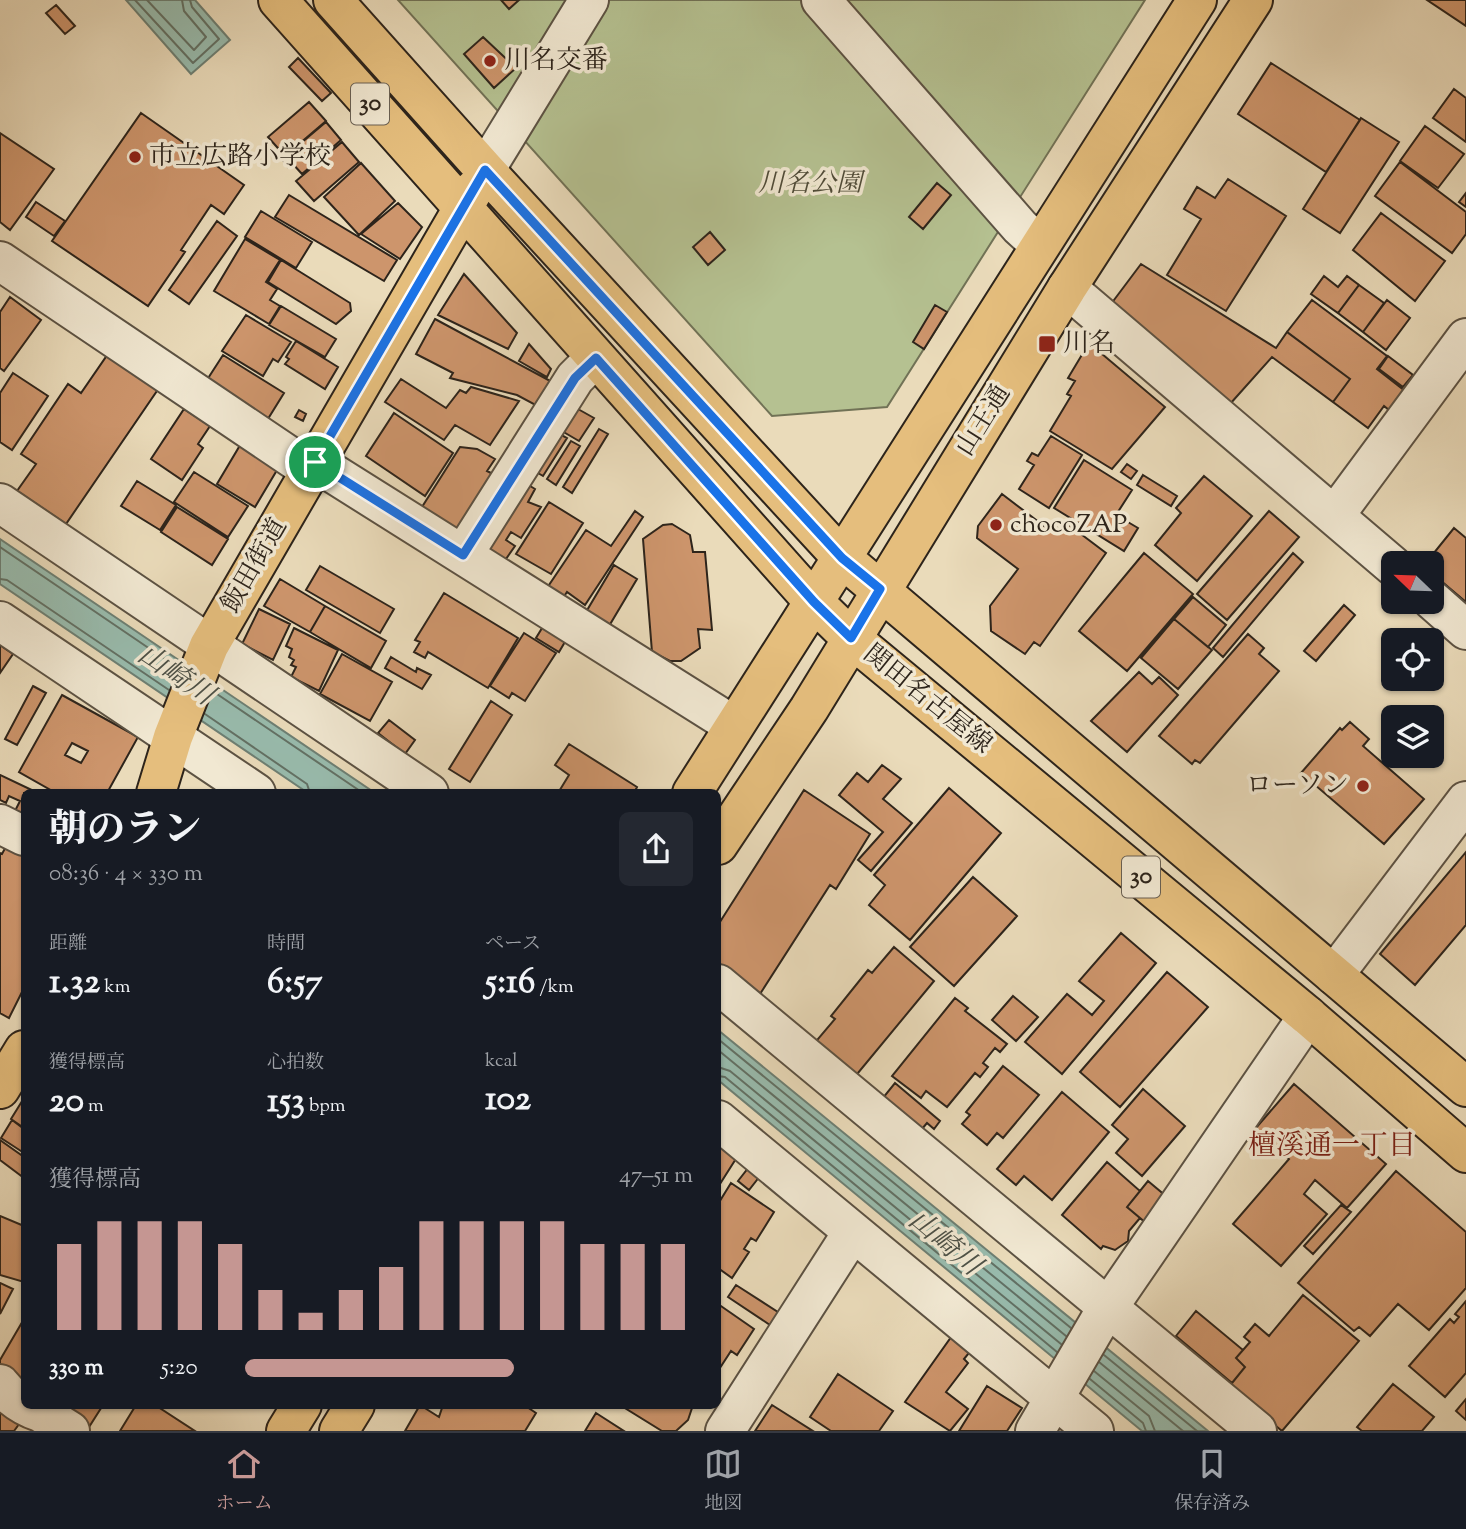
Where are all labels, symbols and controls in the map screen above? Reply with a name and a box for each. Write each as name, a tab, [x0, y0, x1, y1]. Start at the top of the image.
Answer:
place label: 川名交番	[504, 43, 608, 80]
marker: 川名交番	[482, 53, 498, 69]
road number: 30	[351, 84, 389, 124]
place label: 市立広路小学校	[149, 139, 331, 176]
marker: 市立広路小学校	[127, 149, 143, 165]
park label: 川名公園	[758, 166, 866, 203]
place label: 川名	[1063, 326, 1115, 363]
marker: 川名	[1037, 334, 1057, 354]
street label: 山王通	[948, 378, 1020, 464]
pin	[285, 432, 345, 492]
icon: arrive	[296, 443, 334, 481]
place label: chocoZAP	[1010, 507, 1127, 544]
street label: 飯田街道	[213, 512, 297, 620]
marker: chocoZAP	[988, 517, 1004, 533]
north arrow	[1381, 551, 1444, 614]
map controls	[1381, 551, 1444, 768]
button: locate	[1381, 628, 1444, 691]
water label: 山崎川	[129, 636, 223, 718]
street label: 関田名古屋線	[855, 637, 999, 763]
button: layers	[1381, 705, 1444, 768]
place label: ローソン	[1246, 768, 1349, 805]
marker: ローソン	[1355, 778, 1371, 794]
text: 朝のラン	[49, 805, 201, 859]
button: share	[619, 812, 693, 886]
road number: 30	[1122, 856, 1160, 898]
text: 08:36 · 4 × 330 m	[49, 858, 203, 891]
text: 距離	[49, 931, 87, 958]
text: 時間	[267, 931, 305, 958]
text: ペース	[485, 931, 541, 958]
text: 1.32	[49, 958, 100, 1009]
text: 6:57	[267, 958, 323, 1009]
text: 5:16	[485, 958, 535, 1009]
text: km	[100, 974, 130, 1001]
text: /km	[535, 974, 574, 1001]
text: kcal	[485, 1048, 518, 1075]
text: 獲得標高	[49, 1050, 125, 1077]
text: 心拍数	[267, 1050, 324, 1077]
text: 102	[485, 1075, 531, 1126]
text: 20	[49, 1077, 84, 1128]
text: 153	[267, 1077, 305, 1128]
text: m	[84, 1093, 104, 1120]
text: bpm	[305, 1093, 346, 1120]
district label: 檀溪通一丁目	[1248, 1127, 1416, 1167]
text: 47–51 m	[619, 1160, 693, 1193]
text: 獲得標高	[49, 1164, 141, 1197]
water label: 山崎川	[899, 1202, 991, 1288]
text: 330 m	[49, 1352, 103, 1385]
text: 5:20	[161, 1352, 198, 1385]
tab: ホーム	[216, 1445, 273, 1518]
tab: 地図	[704, 1445, 742, 1518]
tab: 保存済み	[1174, 1445, 1250, 1518]

